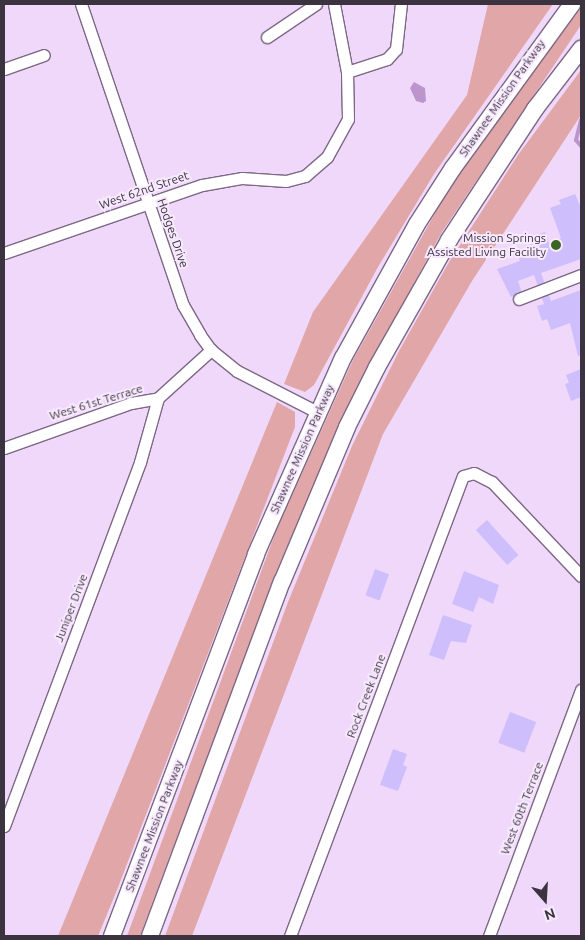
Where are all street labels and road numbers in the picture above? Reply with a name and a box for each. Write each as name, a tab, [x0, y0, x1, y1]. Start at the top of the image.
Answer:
street label: Shawnee Mission Parkway	[456, 37, 548, 159]
street label: West 62nd Street	[97, 168, 191, 212]
street label: Hodges Drive	[154, 196, 192, 270]
street label: West 61st Terrace	[48, 381, 144, 423]
street label: Shawnee Mission Parkway	[267, 382, 337, 516]
street label: Juniper Drive	[51, 572, 91, 644]
street label: Rock Creek Lane	[343, 652, 389, 740]
street label: Shawnee Mission Parkway	[122, 758, 186, 894]
street label: West 60th Terrace	[498, 760, 546, 856]

